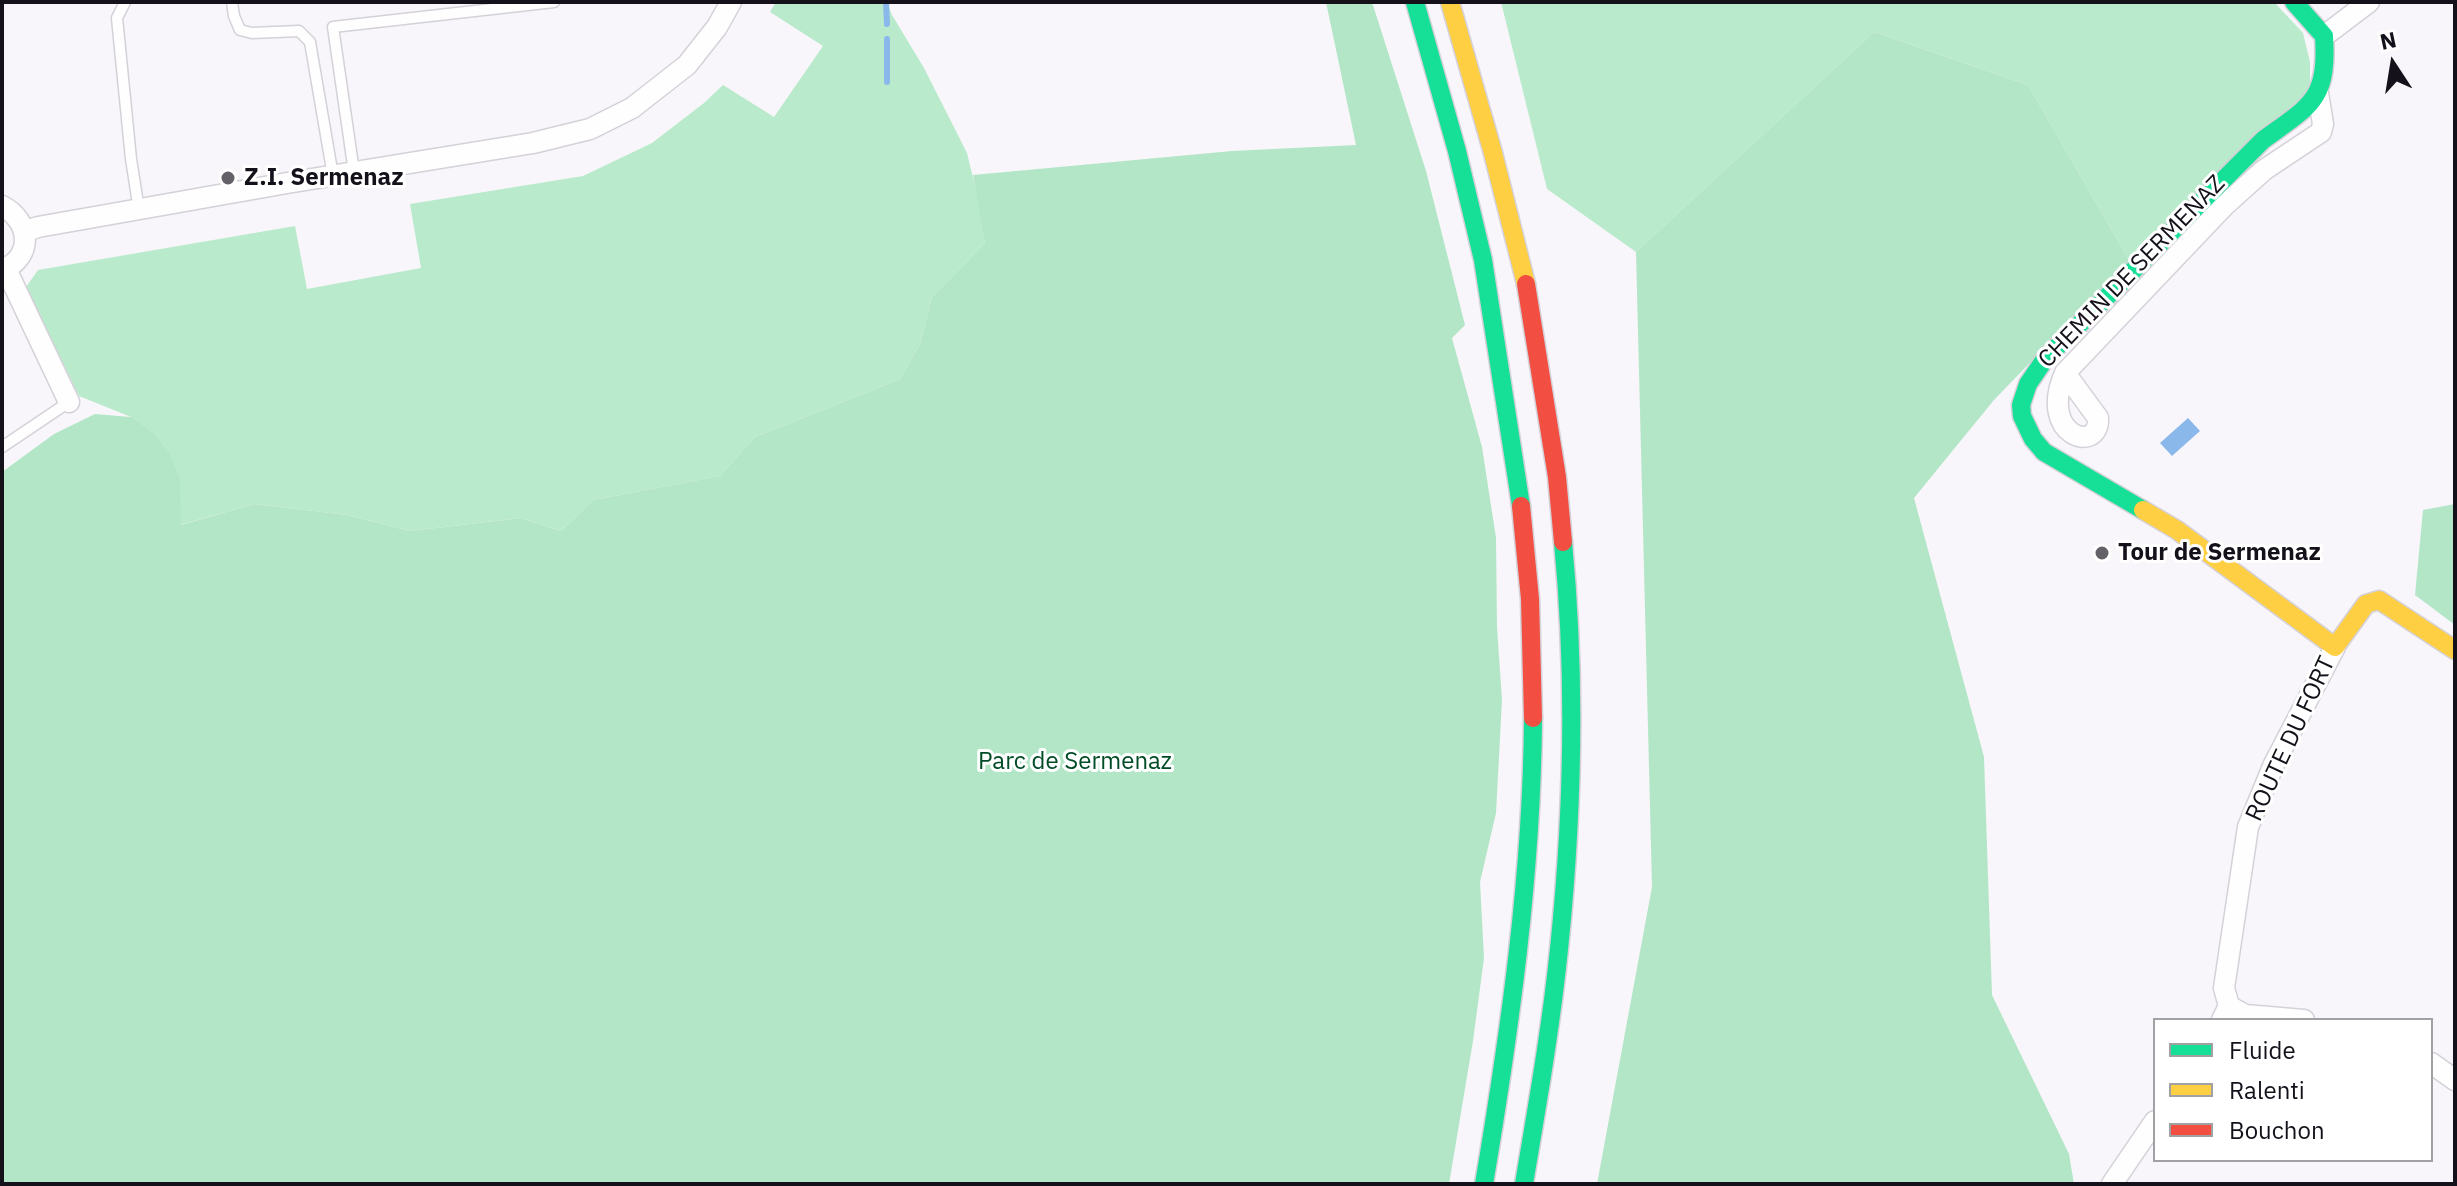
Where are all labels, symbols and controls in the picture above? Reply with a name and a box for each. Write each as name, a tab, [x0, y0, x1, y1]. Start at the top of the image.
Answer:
north arrow	[2353, 24, 2433, 104]
text: N	[2377, 24, 2399, 56]
place label: Z.I. Sermenaz	[244, 164, 404, 192]
marker: Z.I. Sermenaz	[219, 169, 237, 187]
street label: CHEMIN DE SERMENAZ	[2033, 170, 2231, 374]
place label: Tour de Sermenaz	[2118, 539, 2321, 567]
marker: Tour de Sermenaz	[2093, 544, 2111, 562]
street label: ROUTE DU FORT	[2240, 652, 2342, 826]
park label: Parc de Sermenaz	[978, 748, 1172, 776]
legend	[2153, 1018, 2433, 1162]
text: Fluide	[2229, 1034, 2296, 1066]
text: Ralenti	[2229, 1074, 2305, 1106]
text: Bouchon	[2229, 1114, 2325, 1146]

